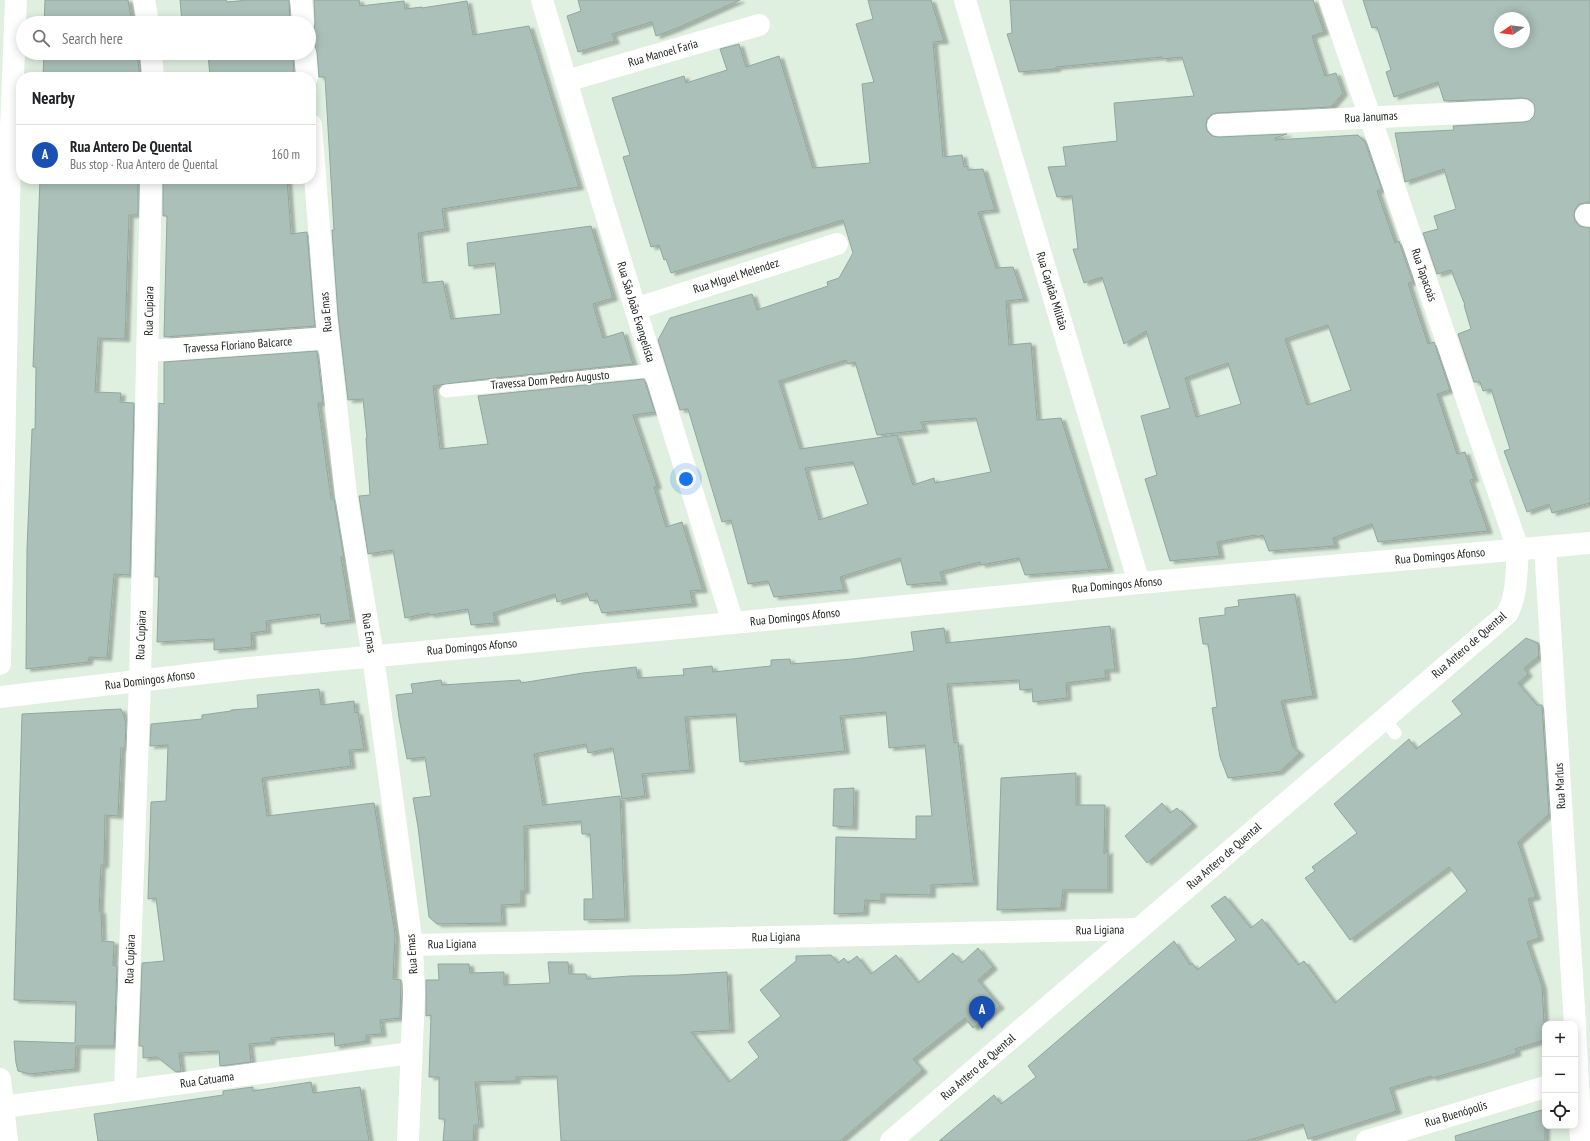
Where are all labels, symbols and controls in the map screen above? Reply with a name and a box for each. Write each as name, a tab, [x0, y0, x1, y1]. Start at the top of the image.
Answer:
north arrow	[1494, 12, 1530, 48]
search box	[16, 16, 316, 60]
icon: search	[30, 27, 52, 49]
text: Search here	[62, 29, 123, 48]
street label: Rua Manoel Faria	[626, 35, 700, 70]
text: Nearby	[32, 87, 75, 109]
street label: Rua Janumas	[1344, 108, 1398, 125]
text: Rua Antero De Quental	[70, 137, 192, 156]
text: A	[42, 146, 48, 163]
text: 160 m	[271, 146, 300, 163]
text: Bus stop · Rua Antero de Quental	[70, 156, 218, 173]
street label: Rua Tapacoás	[1408, 246, 1441, 303]
street label: Rua Capitão Militão	[1033, 250, 1071, 332]
street label: Rua MIguel Melendez	[691, 255, 781, 296]
street label: Rua São João Evangelista	[614, 260, 659, 364]
street label: Rua Cupiara	[141, 286, 156, 336]
street label: Rua Emas	[316, 291, 335, 333]
street label: Travessa Floriano Balcarce	[183, 333, 293, 356]
street label: Travessa Dom Pedro Augusto	[490, 367, 610, 392]
your location	[676, 469, 696, 489]
street label: Rua Domingos Afonso	[1394, 544, 1486, 567]
street label: Rua Domingos Afonso	[1071, 573, 1163, 596]
street label: Rua Domingos Afonso	[749, 604, 841, 629]
street label: Rua Antero de Quental	[1428, 608, 1509, 681]
street label: Rua Cupiara	[132, 610, 149, 660]
street label: Rua Emas	[359, 612, 380, 654]
street label: Rua Domingos Afonso	[426, 635, 518, 658]
street label: Rua Domingos Afonso	[104, 667, 196, 692]
street label: Rua Marlus	[1551, 763, 1568, 809]
street label: Rua Antero de Quental	[1183, 819, 1264, 892]
street label: Rua Ligiana	[1076, 922, 1125, 937]
street label: Rua Ligiana	[752, 929, 801, 944]
street label: Rua Emas	[403, 933, 420, 975]
street label: Rua Cupiara	[121, 934, 138, 984]
street label: Rua Ligiana	[428, 936, 477, 951]
pin: A	[969, 996, 995, 1029]
map controls	[1542, 1021, 1578, 1129]
button: +	[1542, 1021, 1578, 1057]
street label: Rua Antero de Quental	[937, 1030, 1018, 1103]
button: −	[1542, 1057, 1578, 1093]
street label: Rua Catuama	[179, 1068, 235, 1091]
button: locate	[1542, 1093, 1578, 1129]
street label: Rua Buenópolis	[1423, 1097, 1489, 1130]

